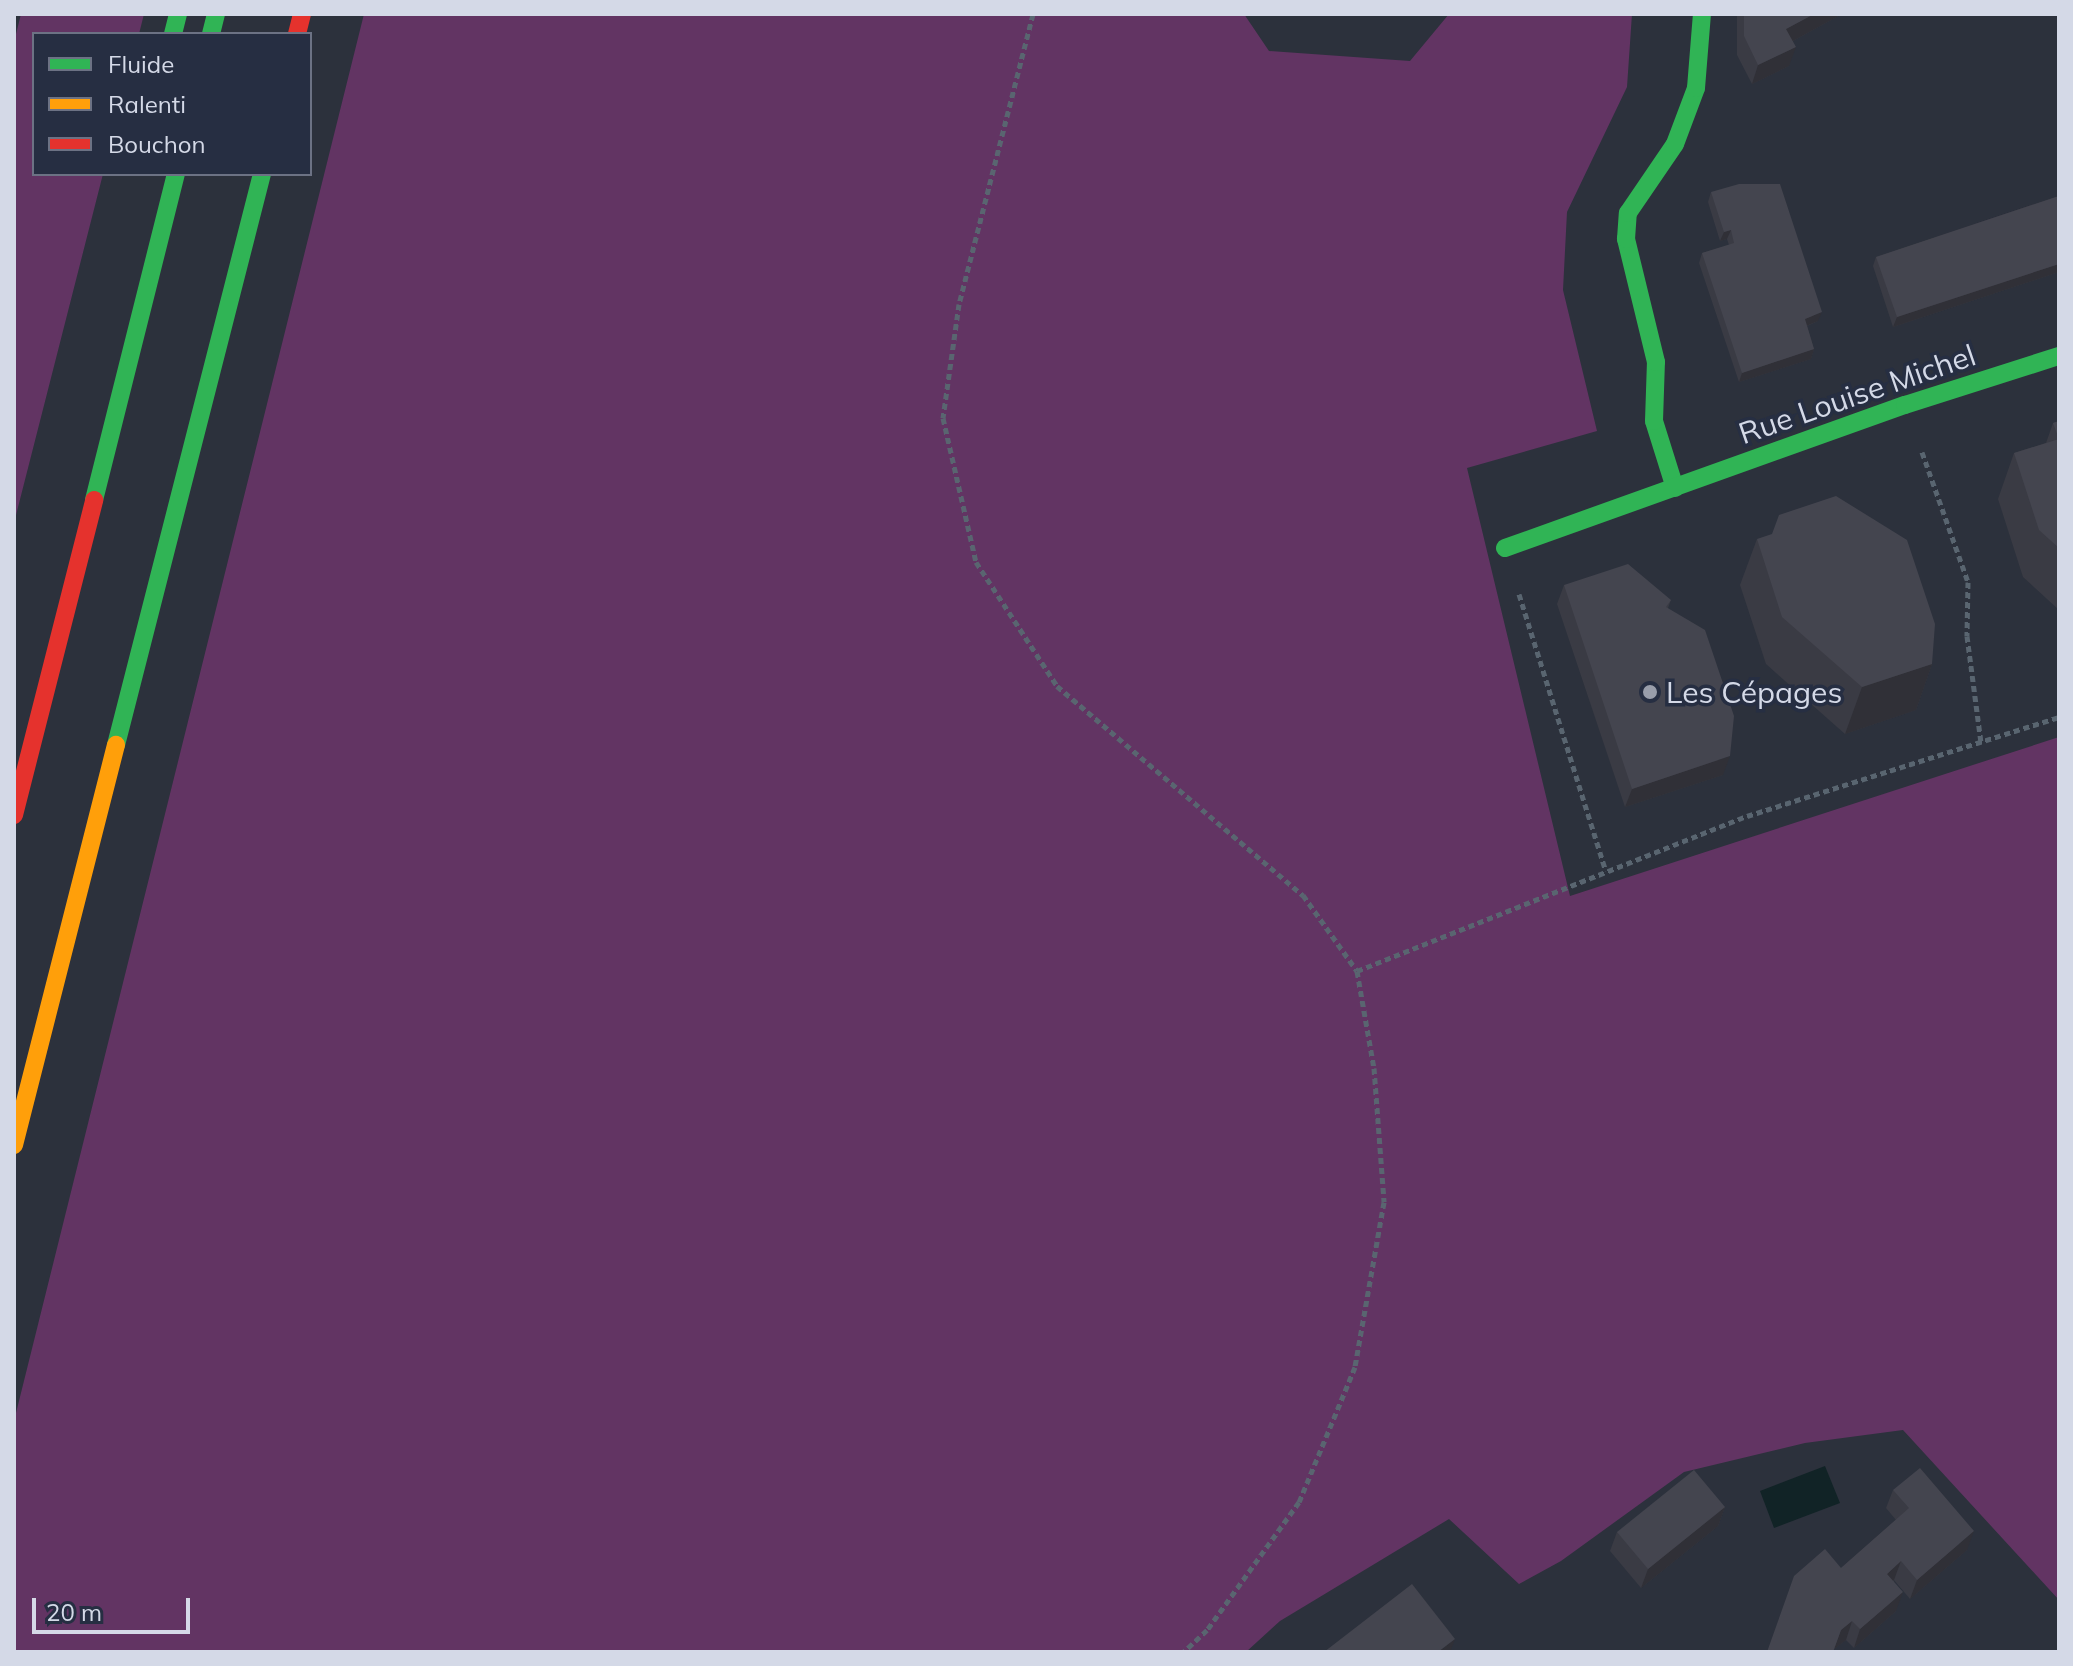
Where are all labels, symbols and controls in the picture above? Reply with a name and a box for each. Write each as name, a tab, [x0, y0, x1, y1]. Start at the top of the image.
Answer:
legend	[32, 32, 312, 176]
text: Fluide	[108, 49, 174, 79]
text: Ralenti	[108, 89, 186, 119]
text: Bouchon	[108, 129, 206, 159]
street label: Rue Louise Michel	[1734, 337, 1980, 451]
place label: Les Cépages	[1666, 674, 1842, 710]
marker: Les Cépages	[1641, 683, 1659, 701]
scale bar	[36, 1582, 194, 1632]
text: 20 m	[46, 1597, 102, 1627]

